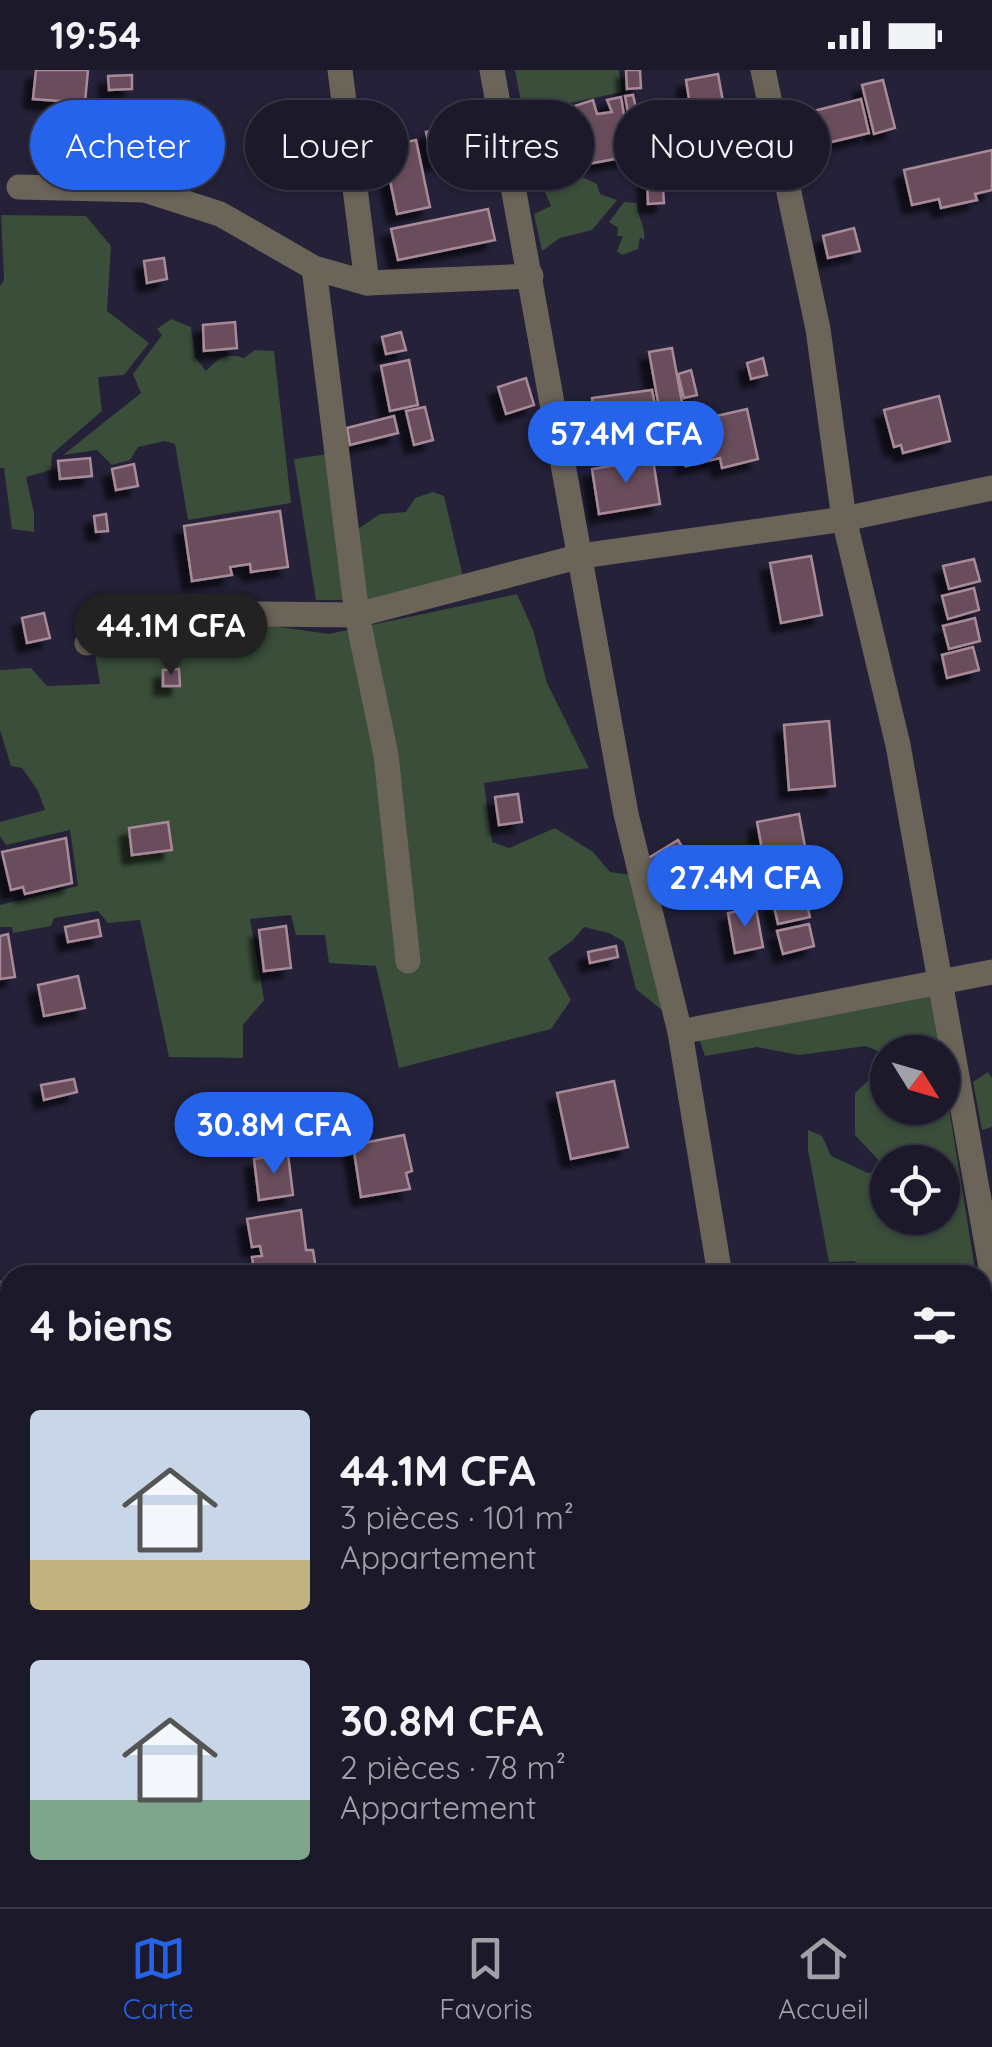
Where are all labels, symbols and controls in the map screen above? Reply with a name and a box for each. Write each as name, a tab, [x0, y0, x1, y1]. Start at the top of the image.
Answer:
text: 19:54	[50, 11, 141, 59]
chip: Acheter	[30, 100, 225, 190]
chip: Louer	[245, 100, 408, 190]
chip: Filtres	[428, 100, 594, 190]
chip: Nouveau	[614, 100, 830, 190]
pin: 57.4M CFA	[512, 401, 740, 486]
text: 57.4M CFA	[550, 413, 702, 453]
pin: 44.1M CFA	[57, 593, 285, 678]
text: 44.1M CFA	[96, 605, 246, 645]
pin: 27.4M CFA	[631, 845, 859, 930]
text: 27.4M CFA	[669, 857, 821, 897]
north arrow	[870, 1035, 960, 1125]
map controls	[870, 1035, 960, 1235]
pin: 30.8M CFA	[160, 1092, 388, 1177]
text: 30.8M CFA	[197, 1104, 351, 1144]
button: locate	[870, 1145, 960, 1235]
icon: filters	[907, 1298, 962, 1353]
text: 4 biens	[30, 1299, 173, 1352]
text: 44.1M CFA	[340, 1444, 536, 1497]
icon: home	[110, 1450, 230, 1570]
text: 3 pièces · 101 m²	[340, 1497, 574, 1537]
text: Appartement	[340, 1537, 537, 1577]
text: 30.8M CFA	[340, 1694, 543, 1747]
icon: home	[110, 1700, 230, 1820]
text: 2 pièces · 78 m²	[340, 1747, 566, 1787]
text: Appartement	[340, 1787, 537, 1827]
tab: Carte	[123, 1931, 194, 2026]
tab: Favoris	[439, 1931, 533, 2026]
tab: Accueil	[778, 1931, 869, 2026]

